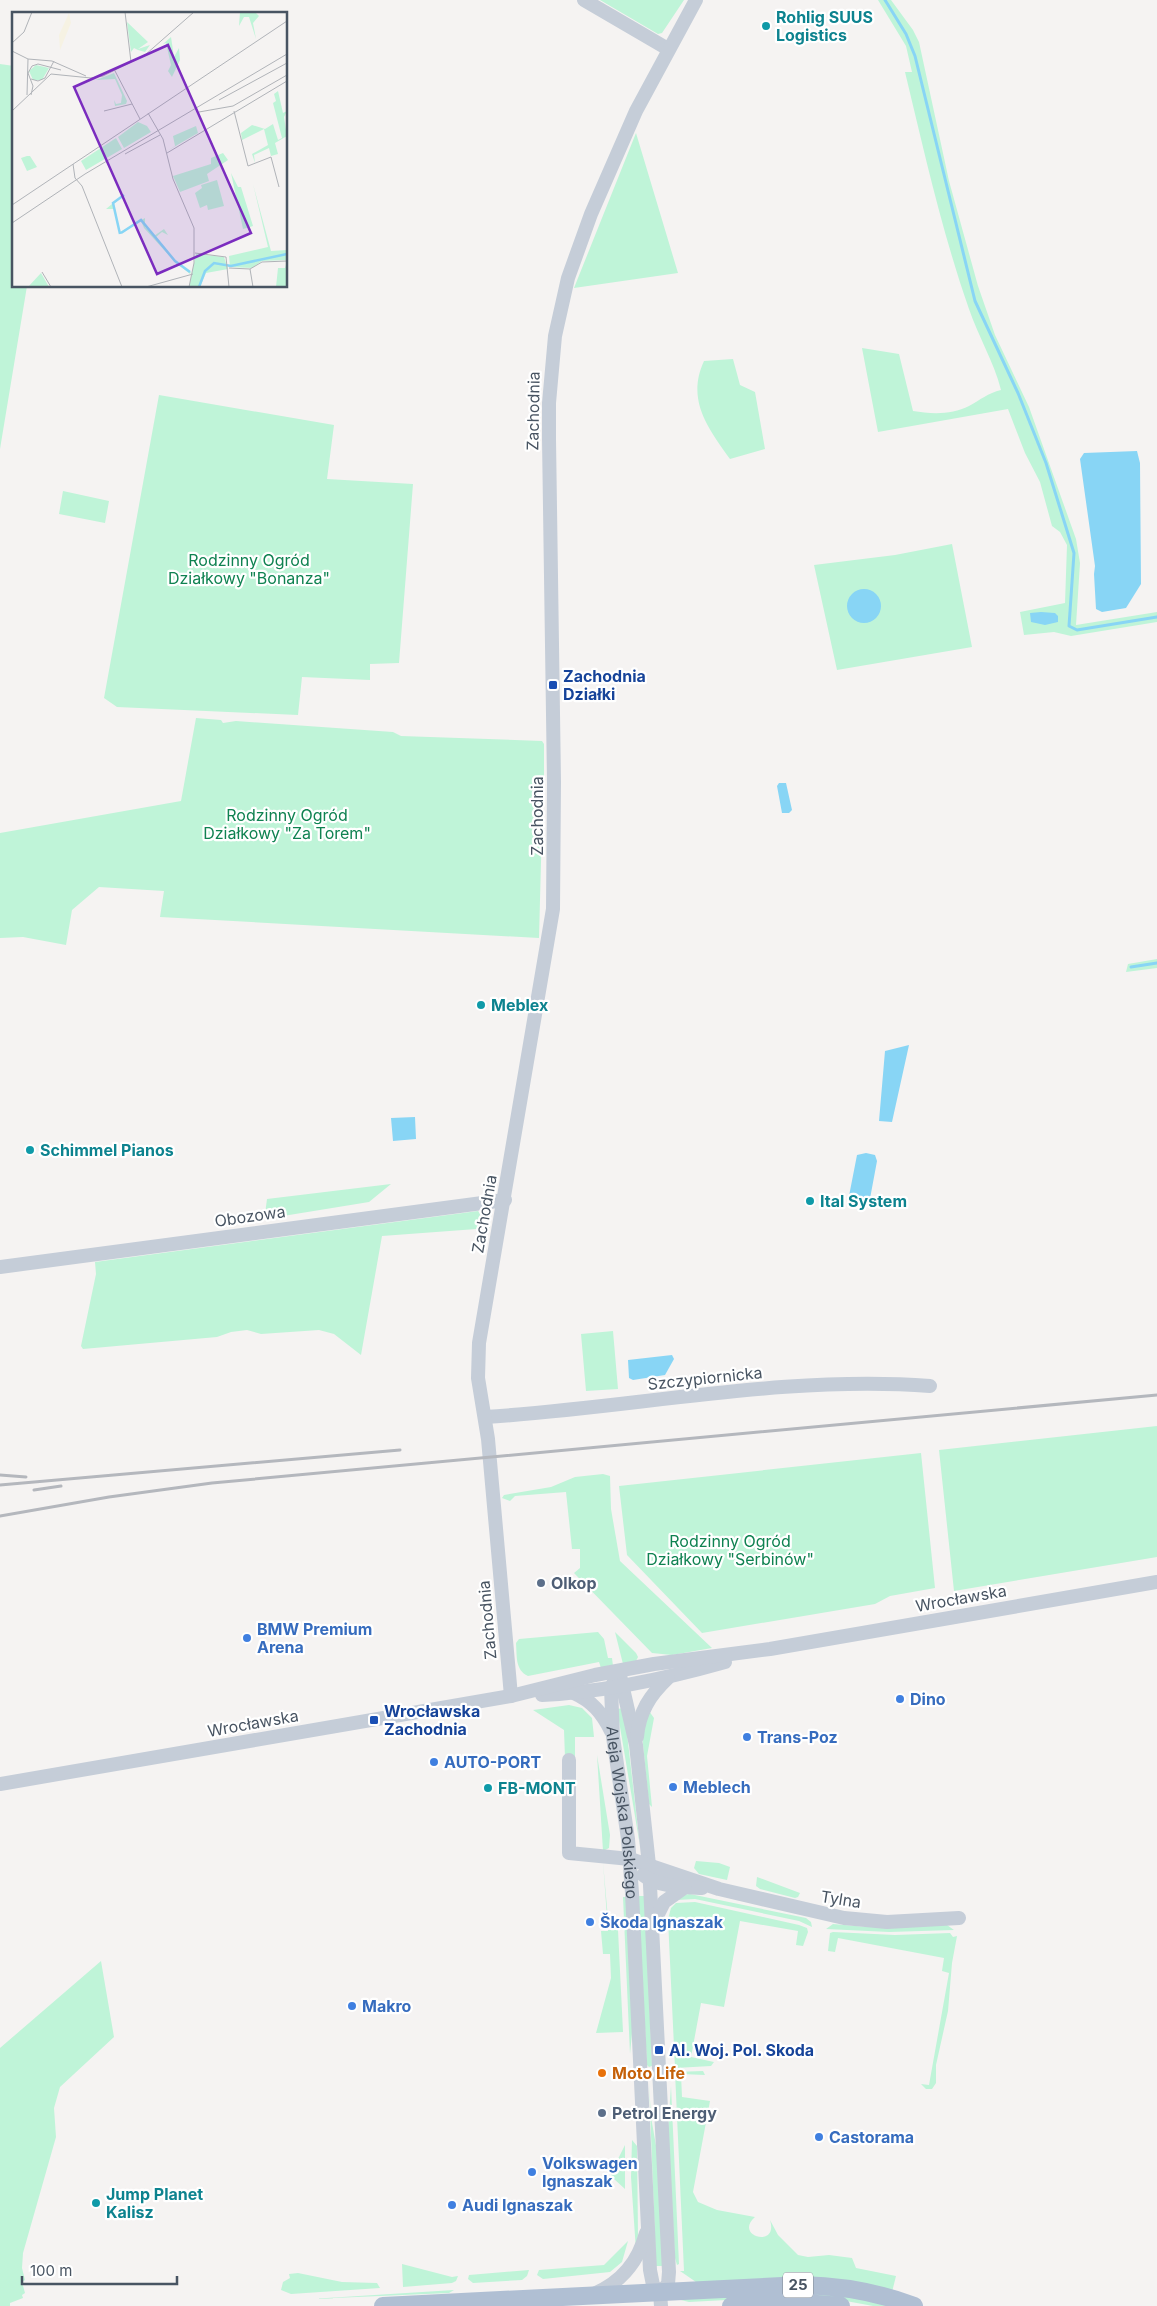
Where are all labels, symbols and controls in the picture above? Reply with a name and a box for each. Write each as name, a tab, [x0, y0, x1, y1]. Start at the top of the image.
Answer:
place label: Rohlig SUUS Logistics	[776, 7, 873, 45]
inset map	[12, 12, 288, 288]
marker: Rohlig SUUS Logistics	[760, 20, 772, 32]
street label: Zachodnia	[522, 371, 544, 451]
park label: Rodzinny Ogród Działkowy "Bonanza"	[168, 550, 330, 588]
place label: Zachodnia Działki	[563, 666, 646, 704]
marker: Zachodnia Działki	[547, 679, 559, 691]
street label: Zachodnia	[527, 776, 547, 856]
park label: Rodzinny Ogród Działkowy "Za Torem"	[203, 805, 371, 843]
place label: Meblex	[491, 995, 548, 1015]
marker: Meblex	[475, 999, 487, 1011]
place label: Schimmel Pianos	[40, 1140, 174, 1160]
marker: Schimmel Pianos	[24, 1144, 36, 1156]
street label: Zachodnia	[467, 1173, 501, 1255]
place label: Ital System	[820, 1191, 907, 1211]
marker: Ital System	[804, 1195, 816, 1207]
street label: Obozowa	[213, 1201, 287, 1231]
street label: Szczypiornicka	[647, 1362, 763, 1394]
park label: Rodzinny Ogród Działkowy "Serbinów"	[646, 1531, 814, 1569]
place label: Olkop	[551, 1573, 596, 1593]
marker: Olkop	[535, 1577, 547, 1589]
street label: Zachodnia	[474, 1580, 500, 1660]
street label: Wrocławska	[914, 1580, 1008, 1616]
place label: BMW Premium Arena	[257, 1619, 372, 1657]
marker: BMW Premium Arena	[241, 1632, 253, 1644]
place label: Dino	[910, 1689, 946, 1709]
marker: Dino	[894, 1693, 906, 1705]
place label: Wrocławska Zachodnia	[384, 1701, 480, 1739]
street label: Wrocławska	[206, 1705, 300, 1741]
marker: Wrocławska Zachodnia	[368, 1714, 380, 1726]
street label: Aleja Wojska Polskiego	[603, 1726, 642, 1899]
place label: Trans-Poz	[757, 1727, 838, 1747]
marker: Trans-Poz	[741, 1731, 753, 1743]
place label: AUTO-PORT	[444, 1752, 542, 1772]
marker: AUTO-PORT	[428, 1756, 440, 1768]
place label: Meblech	[683, 1777, 751, 1797]
place label: FB-MONT	[498, 1778, 576, 1798]
marker: Meblech	[667, 1781, 679, 1793]
marker: FB-MONT	[482, 1782, 494, 1794]
street label: Tylna	[819, 1886, 863, 1912]
place label: Škoda Ignaszak	[600, 1912, 724, 1932]
marker: Škoda Ignaszak	[584, 1916, 596, 1928]
place label: Makro	[362, 1996, 412, 2016]
marker: Makro	[346, 2000, 358, 2012]
place label: Al. Woj. Pol. Skoda	[669, 2040, 814, 2060]
marker: Al. Woj. Pol. Skoda	[653, 2044, 665, 2056]
place label: Moto Life	[612, 2063, 685, 2083]
marker: Moto Life	[596, 2067, 608, 2079]
place label: Petrol Energy	[612, 2103, 717, 2123]
marker: Petrol Energy	[596, 2107, 608, 2119]
place label: Castorama	[829, 2127, 914, 2147]
marker: Castorama	[813, 2131, 825, 2143]
place label: Volkswagen Ignaszak	[542, 2153, 638, 2191]
marker: Volkswagen Ignaszak	[526, 2166, 538, 2178]
place label: Jump Planet Kalisz	[106, 2184, 203, 2222]
place label: Audi Ignaszak	[462, 2195, 573, 2215]
marker: Jump Planet Kalisz	[90, 2197, 102, 2209]
marker: Audi Ignaszak	[446, 2199, 458, 2211]
scale bar	[22, 2254, 178, 2286]
text: 100 m	[30, 2261, 72, 2280]
road number: 25	[783, 2272, 813, 2298]

